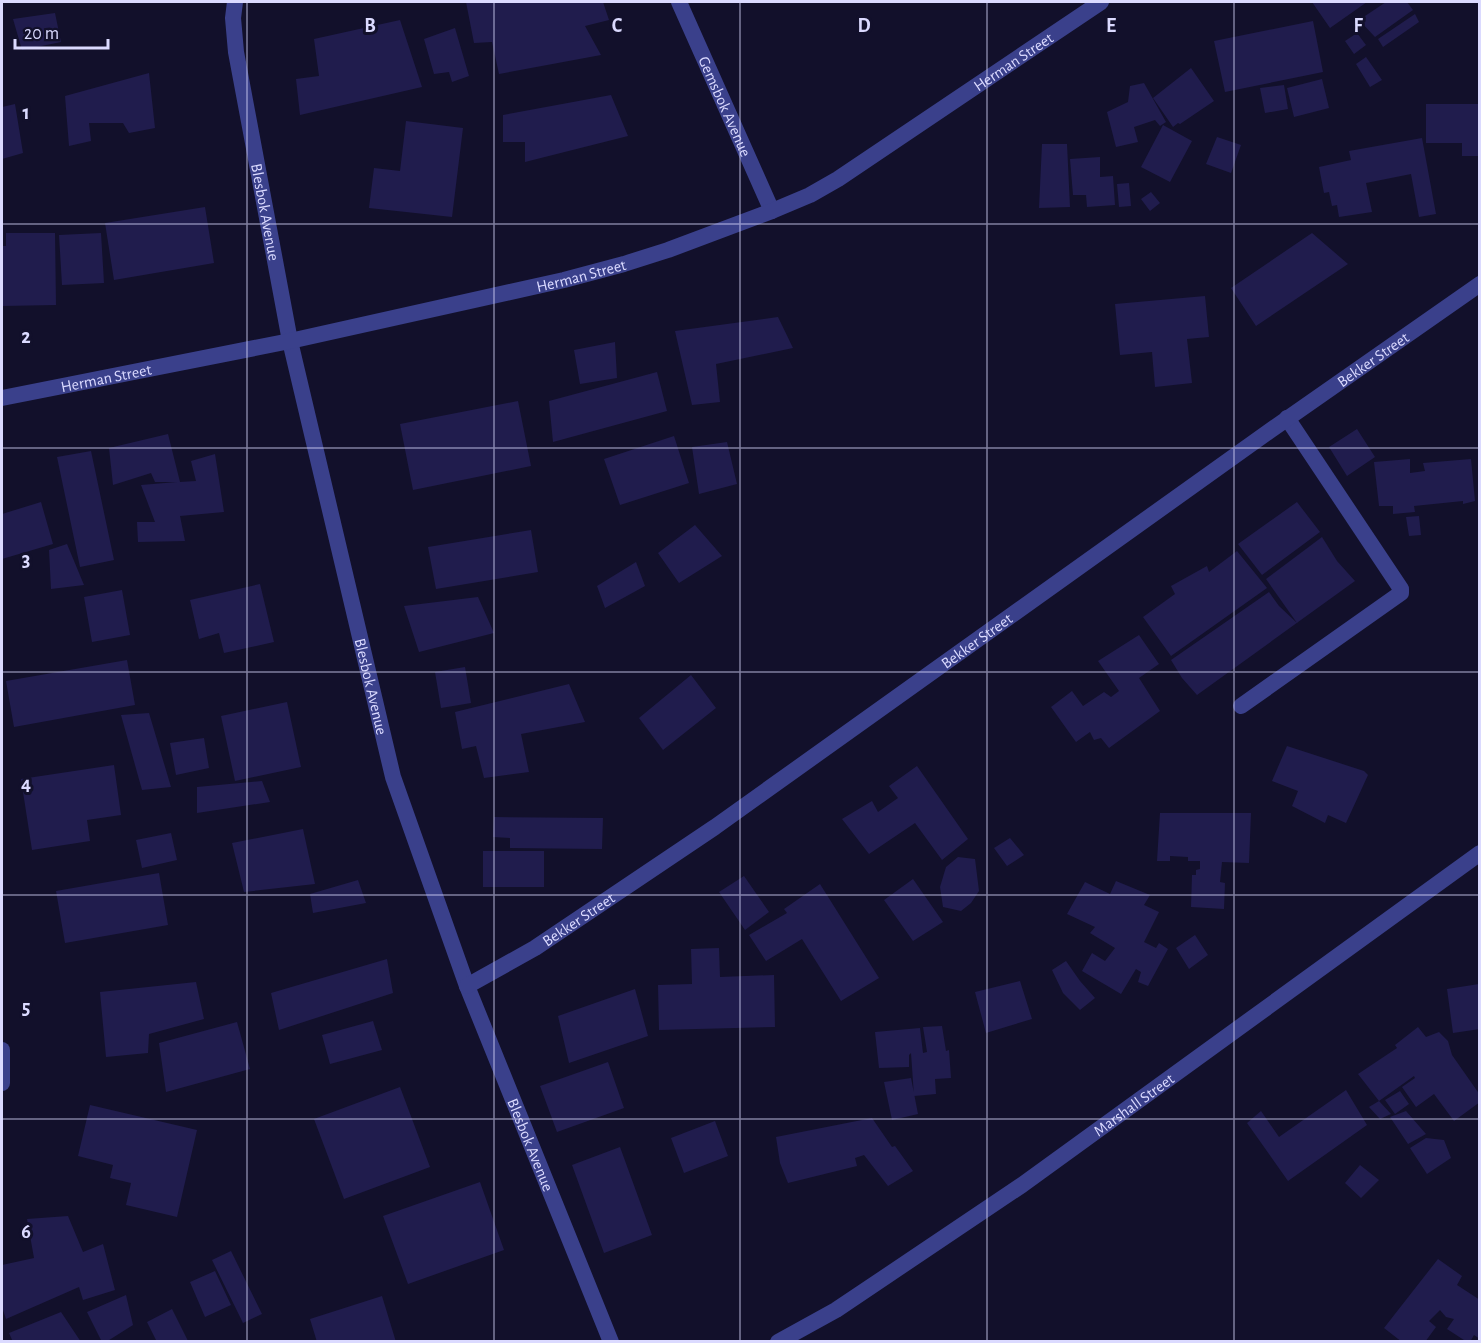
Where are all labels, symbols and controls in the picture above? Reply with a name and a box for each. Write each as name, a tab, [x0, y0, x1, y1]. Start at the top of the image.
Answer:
scale bar	[15, 12, 108, 50]
text: B	[364, 16, 376, 36]
text: C	[612, 16, 623, 36]
text: D	[857, 16, 871, 36]
text: E	[1106, 16, 1116, 36]
text: F	[1353, 16, 1363, 36]
text: 20 m	[24, 25, 59, 43]
street label: Herman Street	[971, 30, 1056, 94]
street label: Gemsbok Avenue	[695, 54, 754, 159]
text: 1	[22, 103, 30, 123]
street label: Blesbok Avenue	[248, 162, 282, 262]
street label: Herman Street	[535, 257, 628, 295]
text: 2	[21, 327, 31, 347]
street label: Bekker Street	[1335, 329, 1412, 390]
street label: Herman Street	[60, 362, 153, 395]
text: 3	[22, 550, 30, 570]
street label: Bekker Street	[939, 611, 1015, 672]
street label: Blesbok Avenue	[351, 637, 390, 736]
text: 4	[21, 774, 31, 794]
street label: Bekker Street	[540, 890, 618, 950]
text: 5	[22, 998, 30, 1018]
street label: Marshall Street	[1091, 1071, 1177, 1139]
street label: Blesbok Avenue	[504, 1096, 556, 1194]
text: 6	[21, 1222, 31, 1242]

